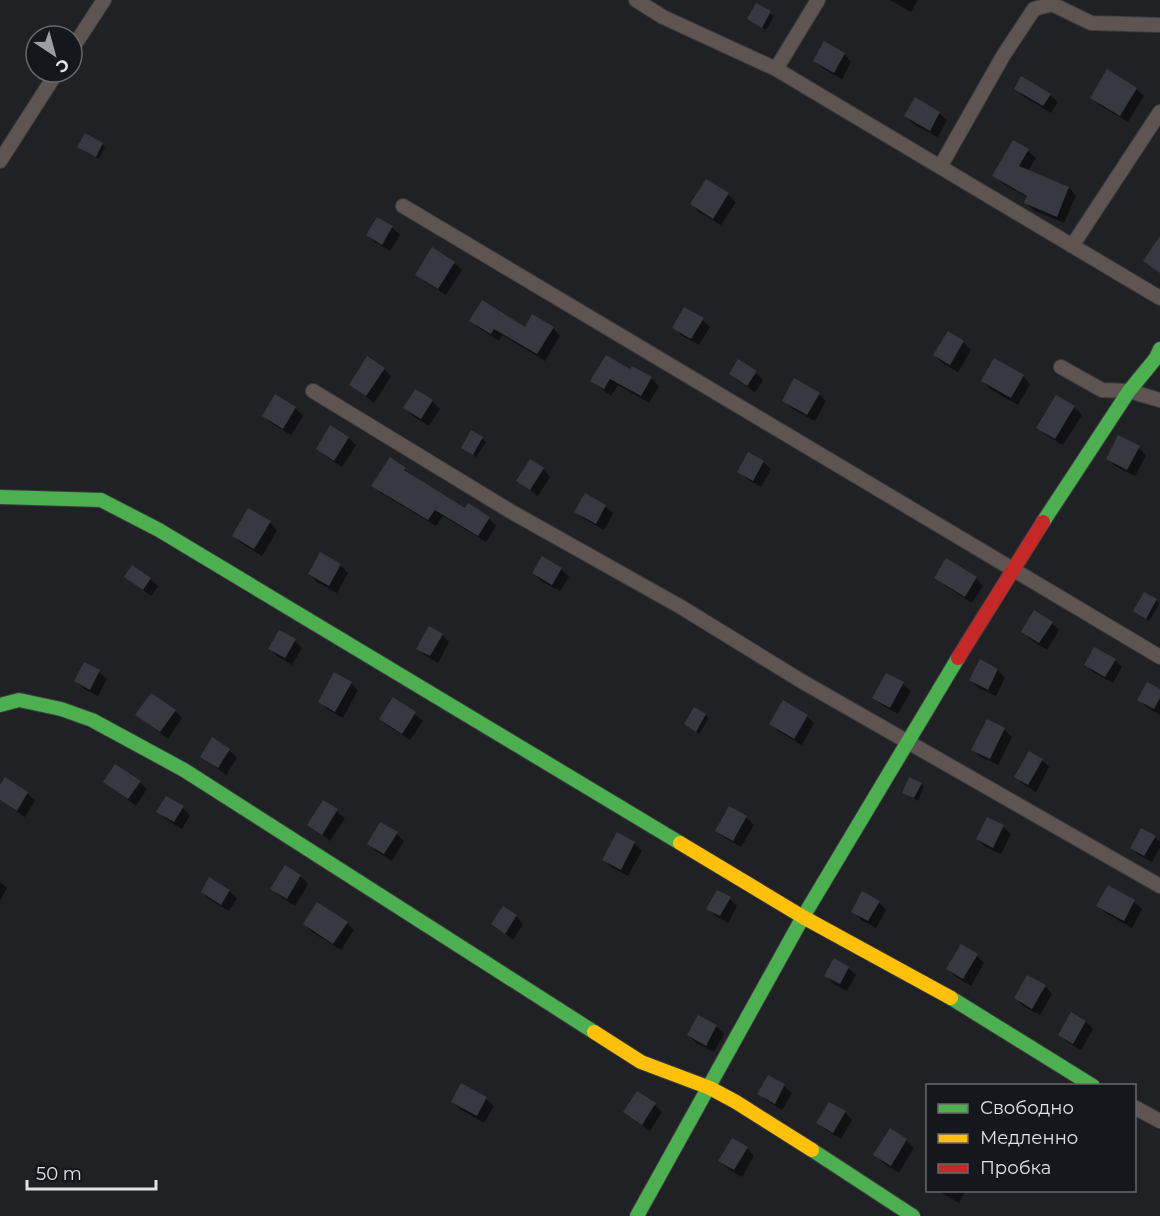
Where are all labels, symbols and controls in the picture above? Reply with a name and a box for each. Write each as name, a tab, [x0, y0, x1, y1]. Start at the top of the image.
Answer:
north arrow	[24, 24, 84, 84]
text: С	[52, 55, 73, 77]
legend	[926, 1084, 1136, 1192]
text: Свободно	[980, 1097, 1074, 1119]
text: Медленно	[980, 1127, 1078, 1149]
scale bar	[27, 1153, 156, 1191]
text: Пробка	[980, 1157, 1051, 1179]
text: 50 m	[36, 1163, 82, 1185]

